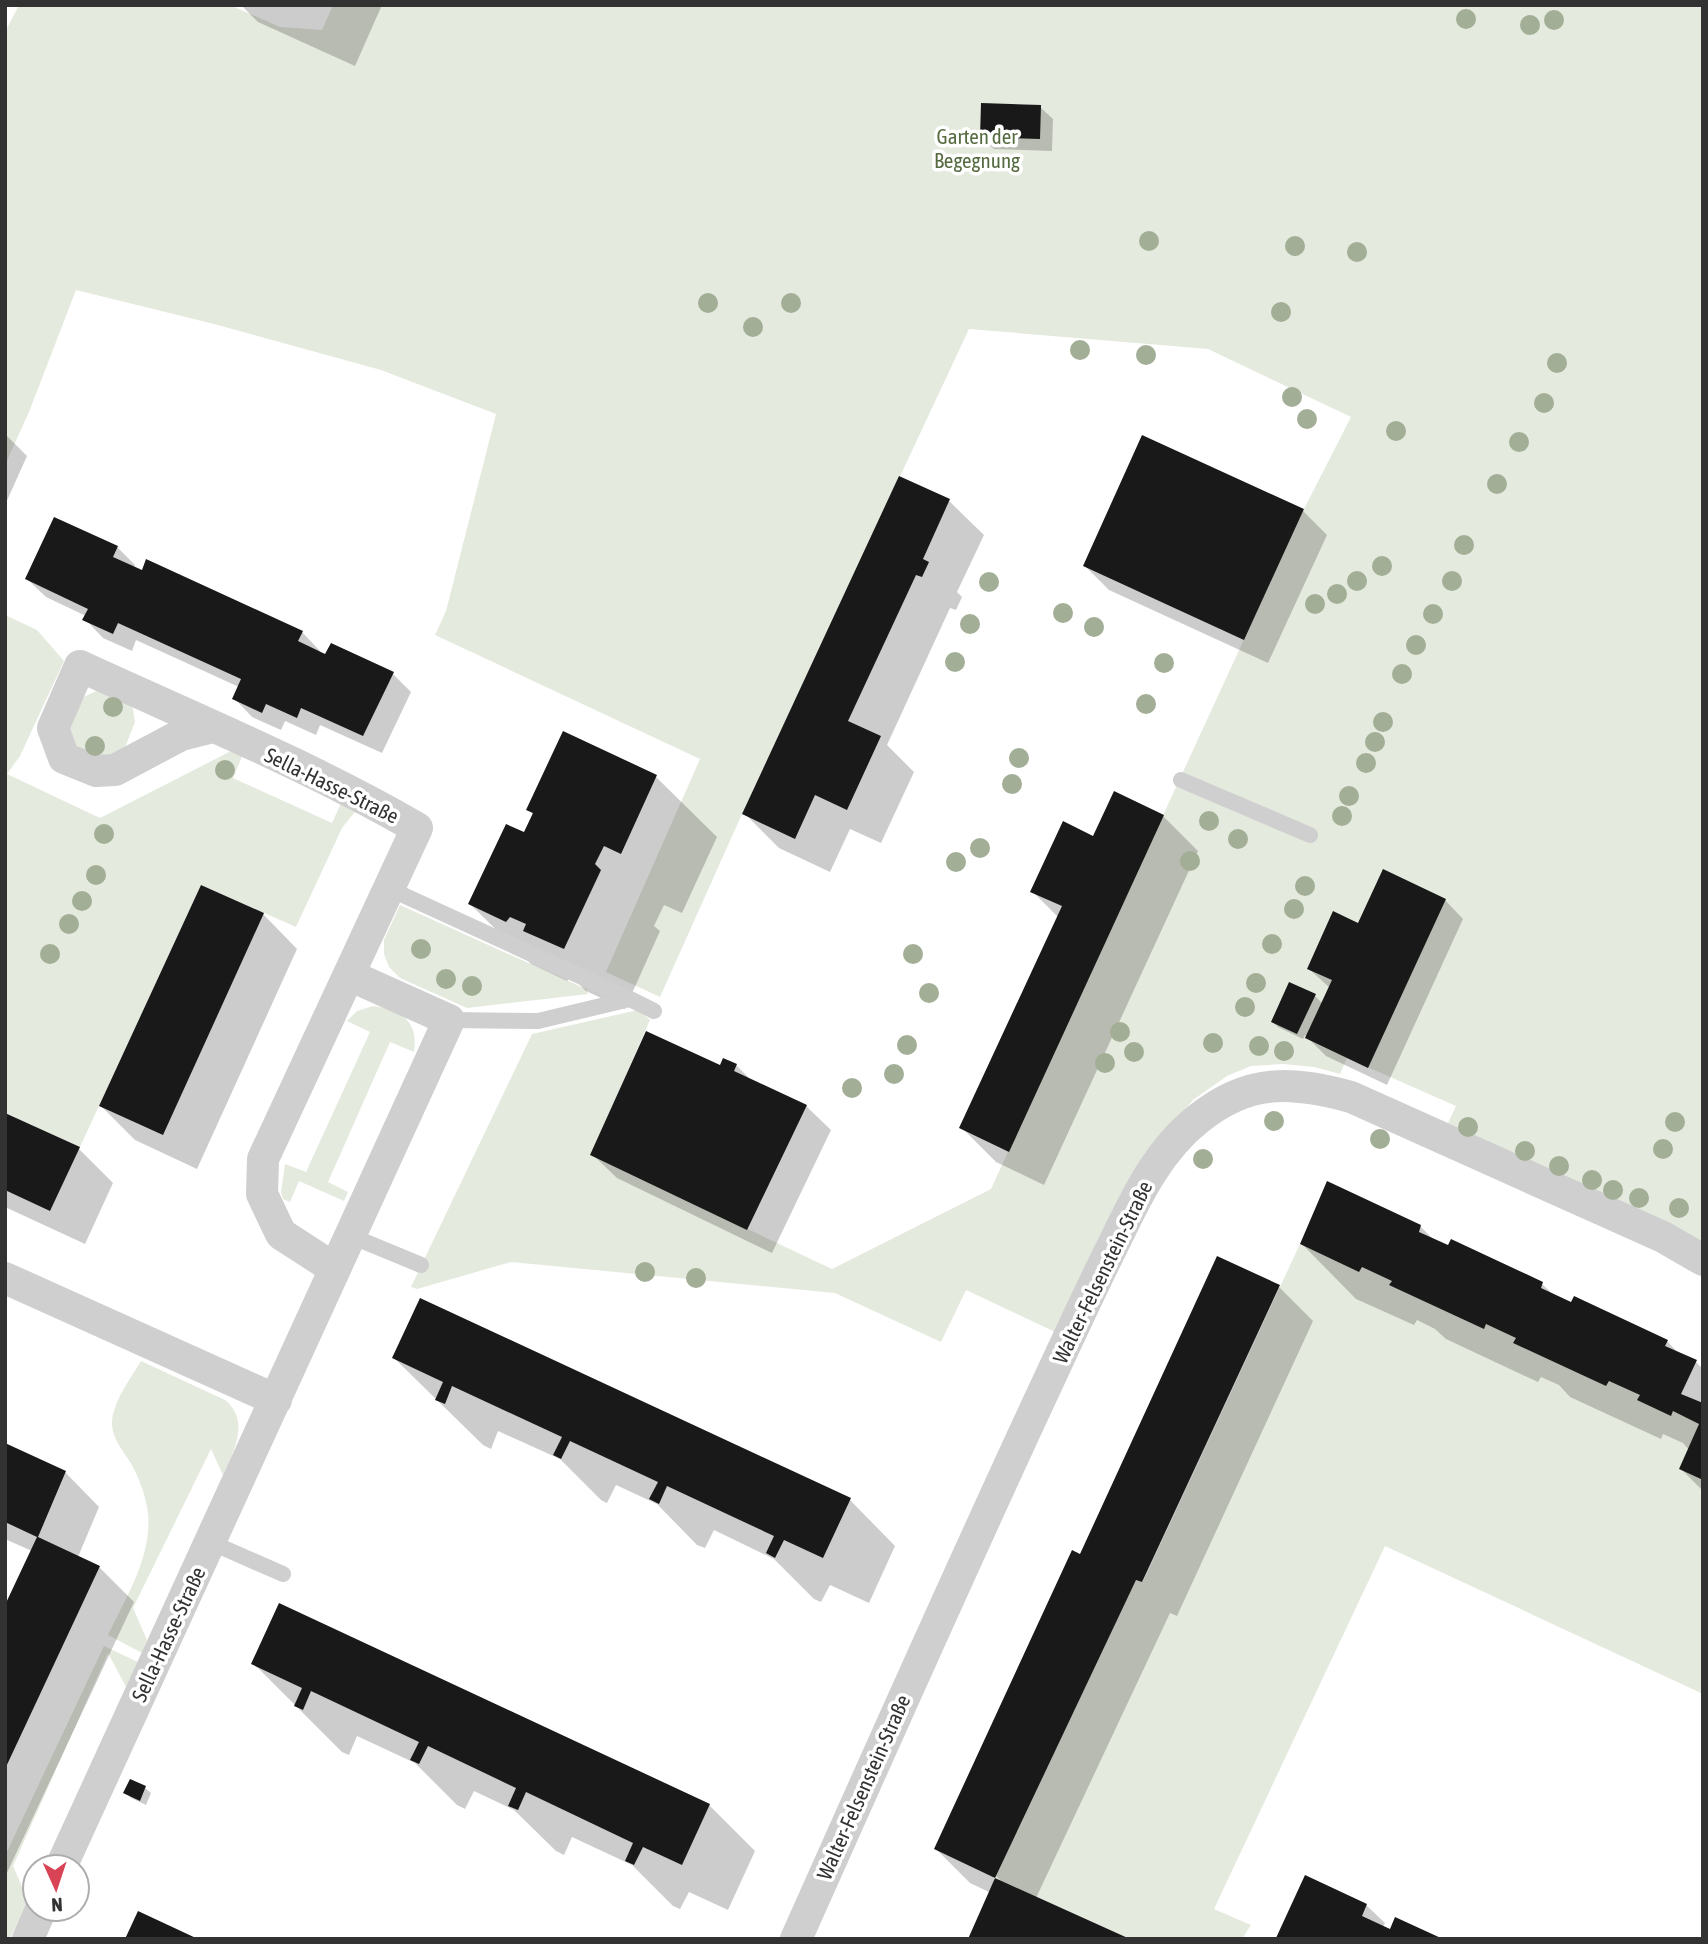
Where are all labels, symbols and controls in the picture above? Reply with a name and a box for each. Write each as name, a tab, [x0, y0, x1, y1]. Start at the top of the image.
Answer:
park label: Garten der Begegnung	[934, 124, 1020, 172]
street label: Sella-Hasse-Straße	[261, 742, 403, 828]
street label: Walter-Felsenstein-Straße	[1047, 1177, 1157, 1367]
street label: Sella-Hasse-Straße	[126, 1563, 210, 1705]
street label: Walter-Felsenstein-Straße	[811, 1691, 915, 1883]
north arrow	[21, 1853, 91, 1923]
text: N	[51, 1894, 63, 1916]

